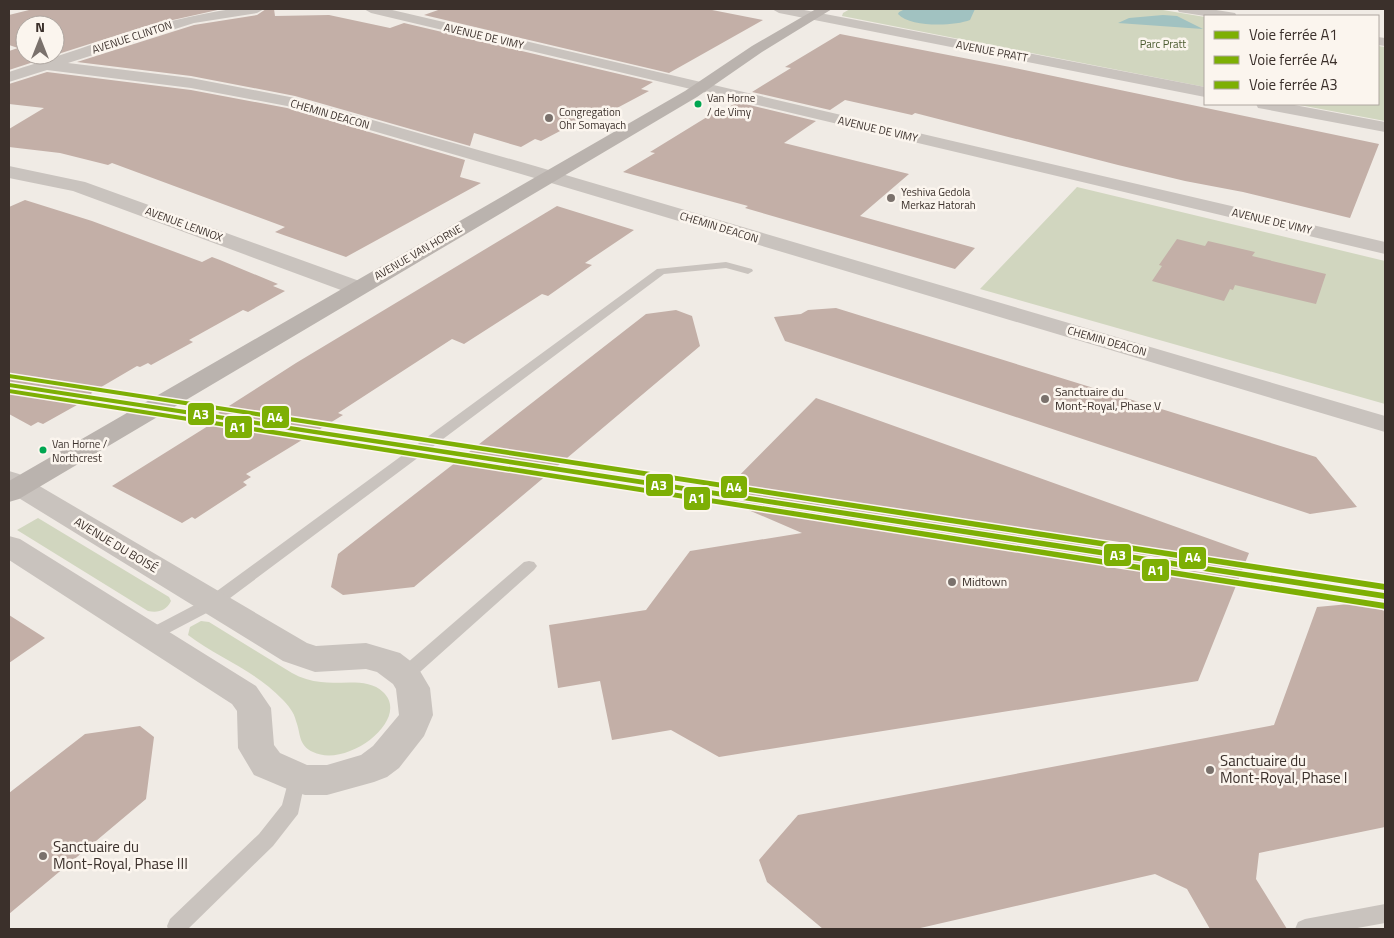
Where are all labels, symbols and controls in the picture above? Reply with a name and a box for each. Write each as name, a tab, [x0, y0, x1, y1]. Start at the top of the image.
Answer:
north arrow	[15, 15, 65, 65]
legend	[1204, 15, 1379, 105]
text: N	[35, 16, 45, 37]
street label: AVENUE CLINTON	[90, 17, 174, 57]
street label: AVENUE DE VIMY	[442, 19, 526, 53]
text: Voie ferrée A1	[1249, 23, 1338, 46]
street label: AVENUE PRATT	[955, 36, 1029, 66]
park label: Parc Pratt	[1140, 36, 1186, 52]
text: Voie ferrée A4	[1249, 48, 1338, 71]
text: Voie ferrée A3	[1249, 73, 1338, 96]
place label: Van Horne / de Vimy	[707, 90, 756, 120]
street label: CHEMIN DEACON	[289, 95, 371, 133]
marker: Van Horne / de Vimy	[693, 99, 703, 109]
place label: Congregation Ohr Somayach	[559, 104, 626, 133]
marker: Congregation Ohr Somayach	[543, 112, 555, 124]
street label: AVENUE DE VIMY	[836, 112, 920, 146]
place label: Yeshiva Gedola Merkaz Hatorah	[901, 184, 976, 213]
marker: Yeshiva Gedola Merkaz Hatorah	[885, 192, 897, 204]
street label: AVENUE LENNOX	[143, 203, 225, 245]
street label: AVENUE DE VIMY	[1230, 204, 1314, 238]
street label: CHEMIN DEACON	[678, 207, 760, 247]
street label: AVENUE VAN HORNE	[371, 220, 465, 284]
street label: CHEMIN DEACON	[1066, 322, 1148, 360]
place label: Sanctuaire du Mont-Royal, Phase V	[1055, 382, 1161, 415]
marker: Sanctuaire du Mont-Royal, Phase V	[1039, 393, 1051, 405]
line badge: A3	[187, 402, 215, 426]
text: A3	[193, 403, 209, 424]
line badge: A4	[261, 405, 290, 429]
text: A4	[267, 406, 283, 427]
line badge: A1	[224, 415, 253, 439]
text: A1	[230, 416, 246, 437]
place label: Van Horne / Northcrest	[52, 436, 108, 466]
marker: Van Horne / Northcrest	[38, 445, 48, 455]
line badge: A3	[645, 473, 674, 497]
text: A3	[651, 474, 667, 495]
line badge: A4	[720, 475, 748, 499]
text: A4	[726, 476, 742, 497]
line badge: A1	[683, 486, 711, 511]
text: A1	[689, 487, 705, 508]
street label: AVENUE DU BOISÉ	[71, 512, 162, 577]
line badge: A3	[1103, 543, 1132, 567]
text: A3	[1110, 544, 1126, 565]
line badge: A4	[1178, 546, 1207, 570]
text: A4	[1185, 546, 1201, 567]
line badge: A1	[1141, 558, 1170, 582]
text: A1	[1148, 559, 1164, 580]
place label: Midtown	[962, 572, 1007, 591]
marker: Midtown	[946, 576, 958, 588]
place label: Sanctuaire du Mont-Royal, Phase I	[1220, 749, 1348, 789]
marker: Sanctuaire du Mont-Royal, Phase I	[1204, 764, 1216, 776]
place label: Sanctuaire du Mont-Royal, Phase III	[53, 835, 188, 875]
marker: Sanctuaire du Mont-Royal, Phase III	[37, 850, 49, 862]

